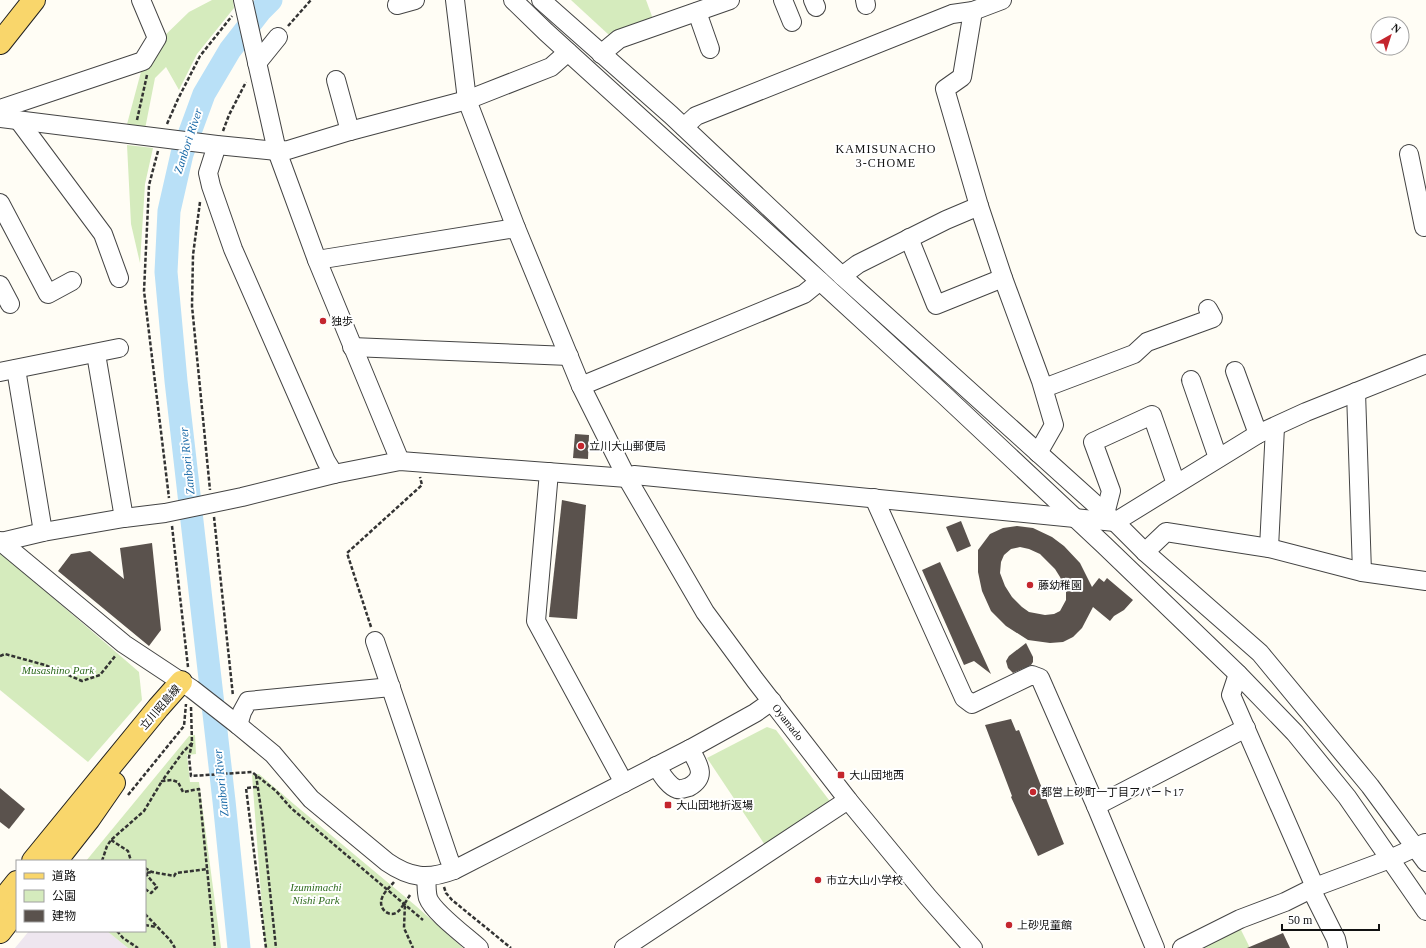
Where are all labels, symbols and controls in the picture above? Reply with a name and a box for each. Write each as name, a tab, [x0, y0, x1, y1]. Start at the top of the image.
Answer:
north arrow	[1370, 16, 1410, 56]
text: N	[1389, 21, 1403, 35]
water label: Zanbori River	[171, 106, 205, 175]
district label: KAMISUNACHO 3-CHOME	[835, 142, 937, 170]
place label: 独歩	[331, 315, 353, 327]
marker: 独歩	[318, 316, 328, 326]
water label: Zanbori River	[176, 426, 197, 495]
place label: 立川大山郵便局	[589, 440, 666, 452]
marker: 立川大山郵便局	[576, 441, 586, 451]
place label: 藤幼稚園	[1038, 579, 1082, 591]
marker: 藤幼稚園	[1025, 580, 1035, 590]
park label: Musashino Park	[21, 664, 95, 676]
street label: 立川昭島線	[137, 682, 183, 732]
street label: Oyamado	[770, 701, 806, 743]
water label: Zanbori River	[210, 748, 231, 817]
place label: 大山団地西	[849, 769, 904, 781]
marker: 大山団地西	[836, 770, 846, 780]
place label: 都営上砂町一丁目アパート17	[1041, 786, 1184, 798]
marker: 都営上砂町一丁目アパート17	[1028, 787, 1038, 797]
place label: 大山団地折返場	[676, 799, 753, 811]
marker: 大山団地折返場	[663, 800, 673, 810]
legend	[16, 860, 146, 932]
text: 道路	[52, 869, 76, 883]
place label: 市立大山小学校	[826, 874, 903, 886]
marker: 市立大山小学校	[813, 875, 823, 885]
park label: Izumimachi Nishi Park	[289, 881, 342, 906]
text: 公園	[52, 889, 76, 903]
scale bar	[1282, 906, 1379, 932]
text: 建物	[52, 909, 76, 923]
text: 50 m	[1288, 913, 1313, 927]
place label: 上砂児童館	[1017, 919, 1072, 931]
marker: 上砂児童館	[1004, 920, 1014, 930]

